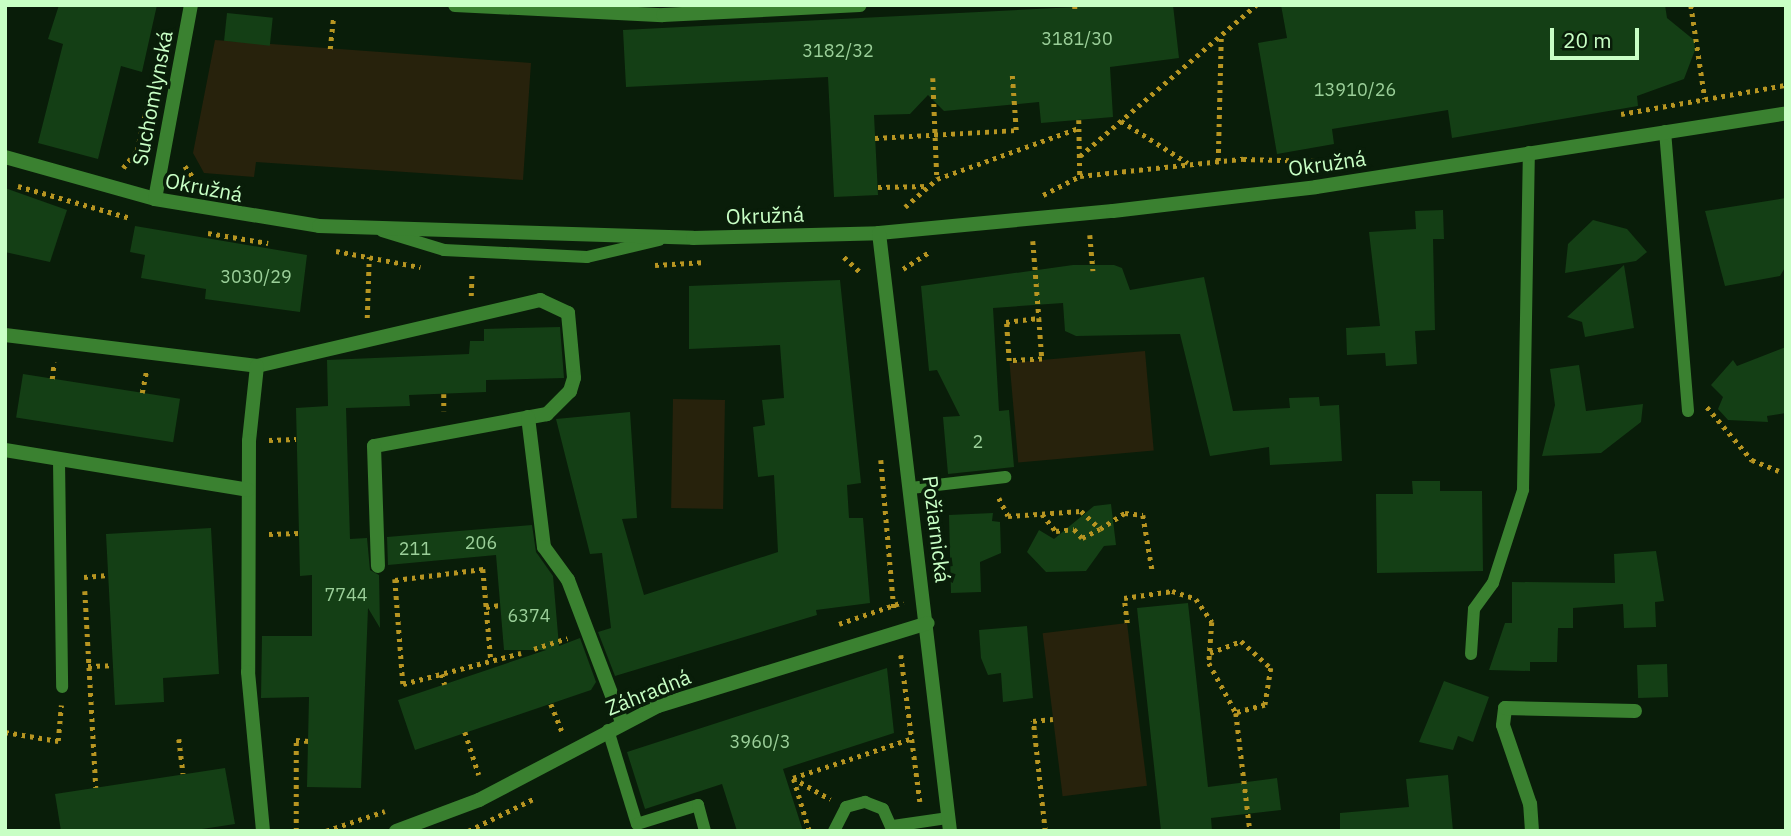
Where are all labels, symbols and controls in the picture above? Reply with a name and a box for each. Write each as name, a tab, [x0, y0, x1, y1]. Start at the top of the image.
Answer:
scale bar	[1553, 14, 1642, 58]
text: 20 m	[1563, 26, 1612, 54]
street label: Suchomlynská	[127, 28, 177, 168]
house number: 3181/30	[1041, 28, 1113, 50]
house number: 3182/32	[802, 40, 874, 62]
house number: 13910/26	[1314, 79, 1396, 101]
street label: Okružná	[1286, 145, 1368, 181]
street label: Okružná	[163, 167, 245, 207]
street label: Okružná	[725, 201, 805, 229]
house number: 3030/29	[220, 266, 292, 288]
house number: 2	[973, 431, 983, 453]
street label: Požiarnická	[918, 474, 956, 584]
house number: 206	[465, 532, 497, 554]
house number: 211	[399, 538, 431, 560]
house number: 7744	[324, 584, 368, 606]
house number: 6374	[507, 605, 551, 627]
street label: Záhradná	[602, 664, 694, 720]
house number: 3960/3	[730, 731, 790, 753]

